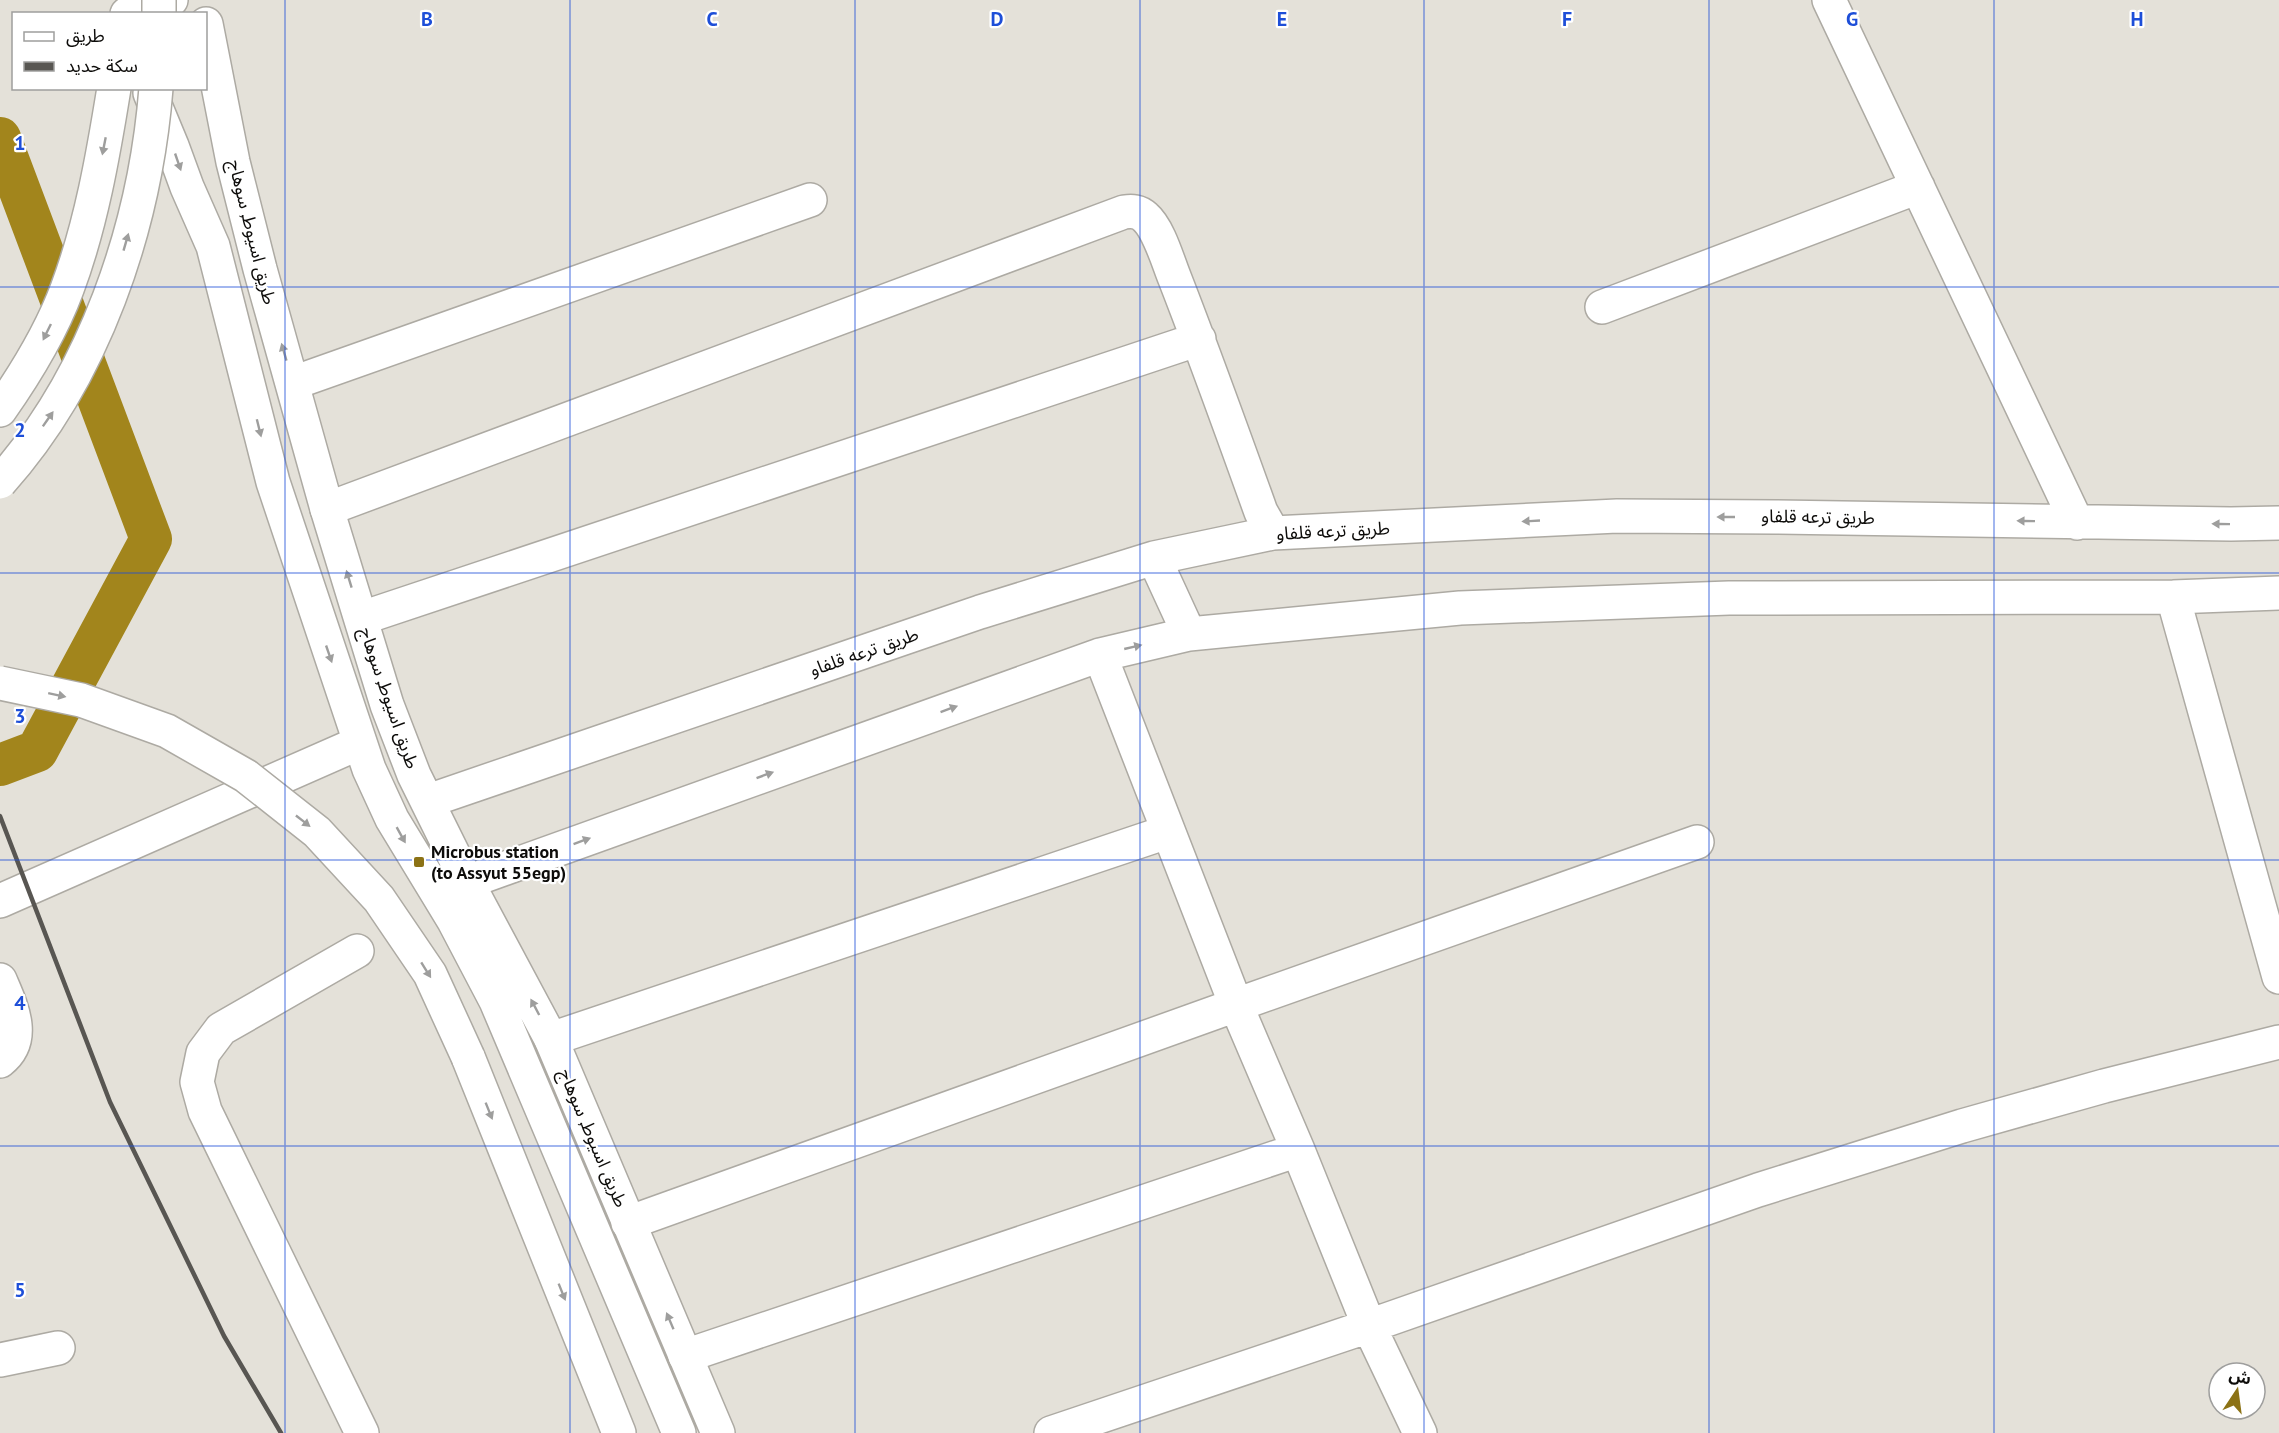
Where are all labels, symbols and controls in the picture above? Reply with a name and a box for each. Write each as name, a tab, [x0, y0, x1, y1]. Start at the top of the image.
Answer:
text: B	[421, 6, 433, 32]
text: C	[706, 6, 718, 32]
text: D	[991, 6, 1004, 32]
text: E	[1277, 6, 1287, 32]
text: F	[1562, 6, 1572, 32]
text: G	[1846, 6, 1858, 32]
text: H	[2130, 6, 2144, 32]
legend	[12, 12, 207, 90]
text: طريق	[66, 24, 105, 47]
text: سكة حديد	[66, 54, 138, 77]
text: 1	[14, 130, 26, 156]
one-way arrow	[99, 137, 108, 156]
one-way arrow	[174, 153, 183, 171]
street label: طريق اسيوط, سوهاج	[221, 157, 282, 307]
one-way arrow	[122, 233, 132, 251]
one-way arrow	[42, 323, 52, 340]
one-way arrow	[279, 343, 288, 361]
one-way arrow	[42, 412, 54, 428]
text: 2	[14, 417, 26, 443]
one-way arrow	[255, 419, 264, 437]
street label: طريق ترعه قلفاو	[1761, 504, 1875, 529]
one-way arrow	[1716, 512, 1735, 521]
street label: طريق ترعه قلفاو	[1276, 516, 1390, 545]
one-way arrow	[1521, 516, 1540, 525]
one-way arrow	[2016, 517, 2035, 526]
one-way arrow	[2211, 519, 2230, 529]
one-way arrow	[344, 570, 353, 588]
street label: طريق ترعه قلفاو	[806, 622, 921, 681]
street label: طريق اسيوط, سوهاج	[353, 624, 425, 772]
one-way arrow	[1124, 642, 1142, 652]
one-way arrow	[325, 645, 335, 663]
one-way arrow	[48, 691, 67, 700]
text: 3	[14, 703, 26, 729]
one-way arrow	[940, 704, 958, 714]
one-way arrow	[756, 770, 774, 780]
one-way arrow	[295, 814, 311, 827]
one-way arrow	[396, 827, 407, 843]
one-way arrow	[573, 836, 591, 846]
place label: Microbus station (to Assyut 55egp)	[431, 840, 566, 884]
marker: Microbus station (to Assyut 55egp)	[412, 855, 426, 869]
one-way arrow	[421, 962, 432, 978]
text: 4	[14, 990, 26, 1016]
one-way arrow	[530, 999, 539, 1016]
street label: طريق اسيوط, سوهاج	[552, 1065, 633, 1211]
one-way arrow	[485, 1102, 494, 1120]
text: 5	[14, 1277, 26, 1303]
one-way arrow	[558, 1283, 567, 1301]
one-way arrow	[665, 1312, 675, 1330]
north arrow	[2207, 1361, 2267, 1421]
text: ش	[2227, 1364, 2253, 1389]

